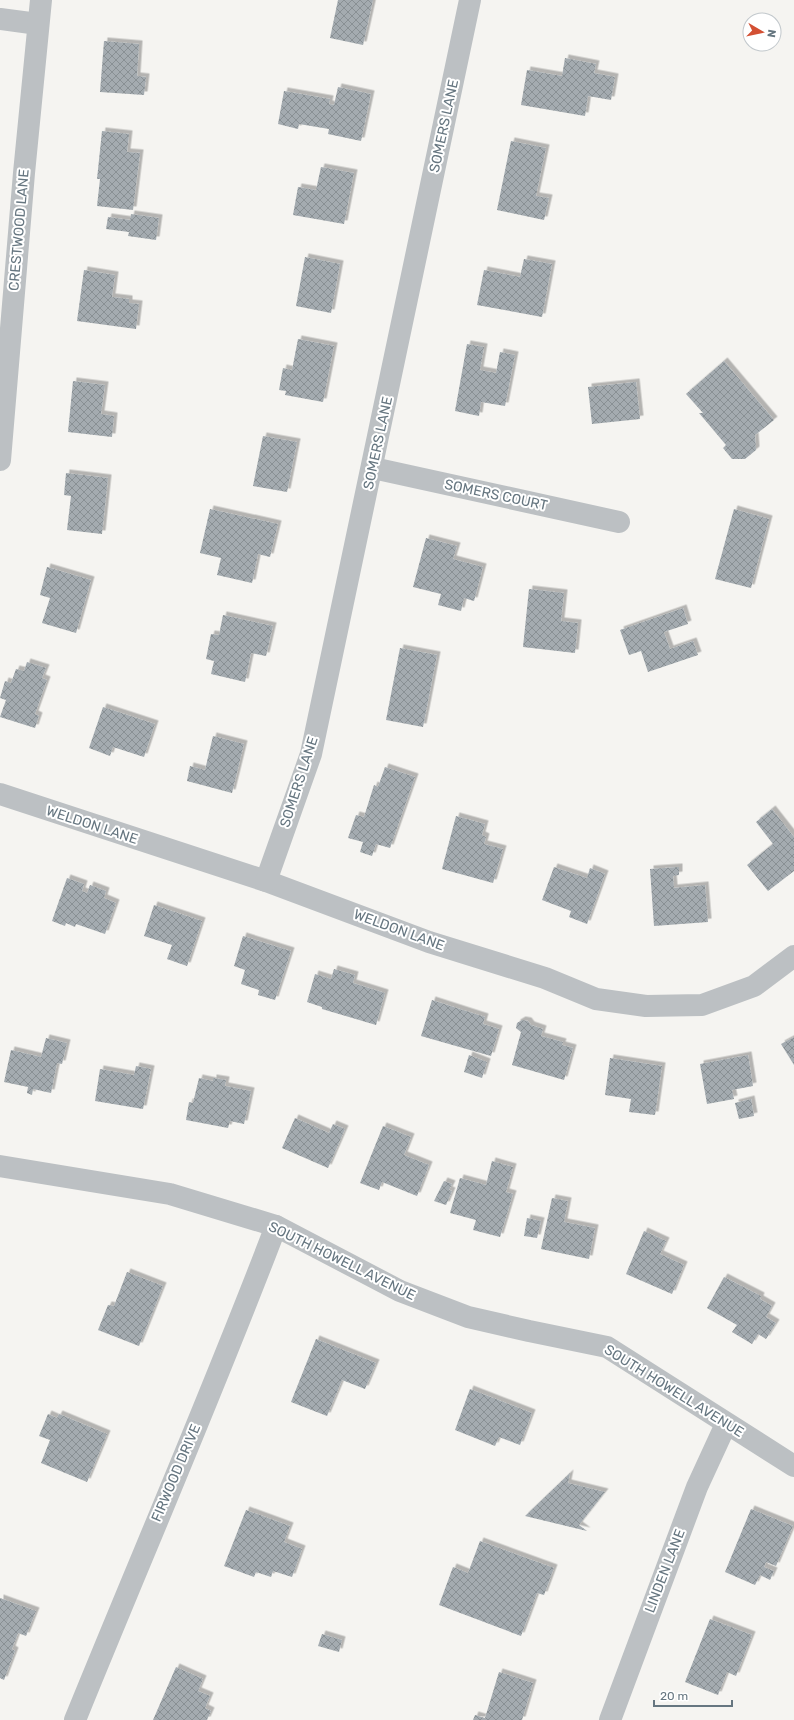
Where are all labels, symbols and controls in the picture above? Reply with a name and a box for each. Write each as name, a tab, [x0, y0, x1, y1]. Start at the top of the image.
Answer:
north arrow	[742, 12, 782, 52]
text: N	[764, 29, 778, 38]
street label: SOMERS LANE	[426, 78, 462, 174]
street label: CRESTWOOD LANE	[5, 168, 33, 292]
street label: SOMERS LANE	[360, 395, 396, 491]
street label: SOMERS COURT	[443, 476, 549, 514]
street label: SOMERS LANE	[276, 734, 322, 830]
street label: WELDON LANE	[44, 802, 140, 848]
street label: WELDON LANE	[351, 906, 447, 954]
street label: SOUTH HOWELL AVENUE	[266, 1218, 418, 1304]
street label: SOUTH HOWELL AVENUE	[601, 1341, 747, 1441]
street label: FIRWOOD DRIVE	[148, 1422, 204, 1524]
street label: LINDEN LANE	[641, 1527, 689, 1615]
scale bar	[654, 1682, 732, 1708]
text: 20 m	[660, 1689, 688, 1703]

